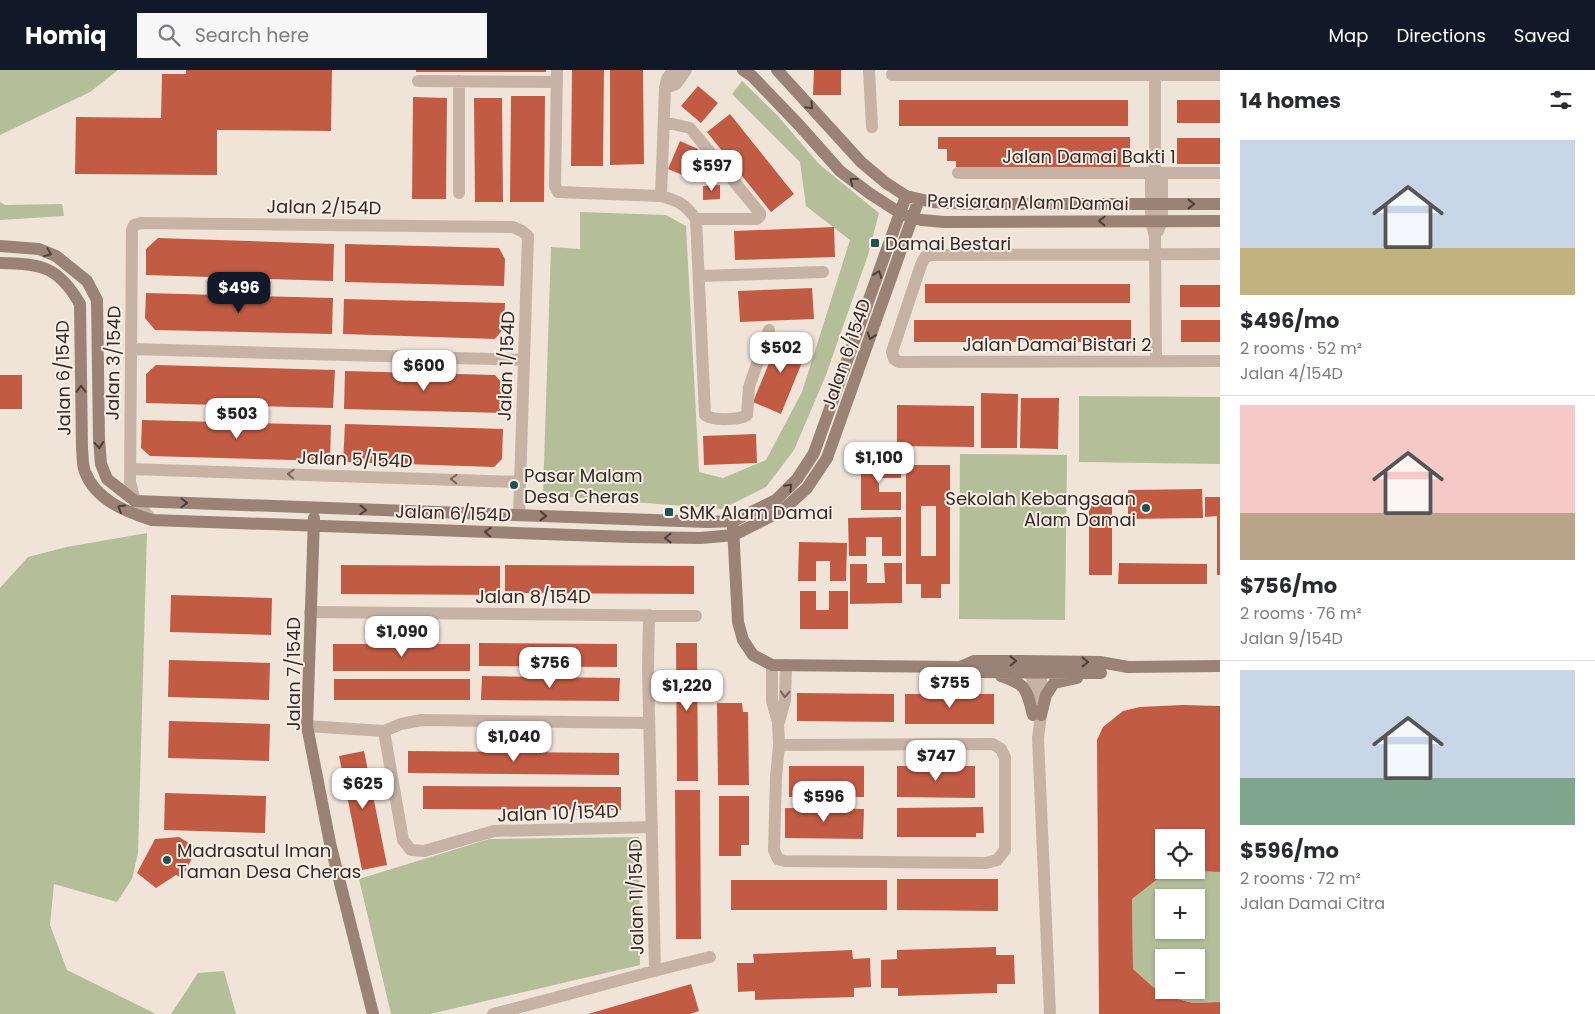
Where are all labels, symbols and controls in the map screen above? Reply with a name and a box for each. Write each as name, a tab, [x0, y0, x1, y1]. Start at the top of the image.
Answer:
search box	[137, 13, 487, 58]
text: Homiq	[25, 19, 107, 52]
icon: search	[155, 21, 183, 49]
text: Search here	[195, 22, 309, 49]
text: Map	[1329, 23, 1368, 48]
text: Directions	[1396, 23, 1486, 48]
text: Saved	[1514, 23, 1570, 48]
text: 14 homes	[1240, 86, 1341, 115]
icon: filters	[1547, 86, 1575, 114]
one-way arrow	[804, 100, 813, 109]
street label: Jalan Damai Bakti 1	[1002, 144, 1176, 169]
pin: $597	[682, 150, 742, 192]
text: $597	[692, 154, 732, 177]
icon: home	[1363, 172, 1453, 262]
one-way arrow	[850, 178, 859, 186]
street label: Persiaran Alam Damai	[927, 188, 1129, 216]
street label: Jalan 2/154D	[266, 194, 382, 220]
one-way arrow	[1188, 199, 1195, 209]
one-way arrow	[1098, 216, 1106, 226]
place label: Damai Bestari	[885, 231, 1011, 256]
marker: Damai Bestari	[869, 237, 881, 249]
one-way arrow	[43, 246, 52, 257]
one-way arrow	[872, 270, 882, 279]
pin: $496	[209, 272, 269, 314]
text: $496	[218, 276, 260, 299]
street label: Jalan 6/154D	[815, 295, 877, 413]
street label: Jalan 3/154D	[99, 305, 127, 421]
text: $496/mo	[1240, 306, 1339, 335]
street label: Jalan 1/154D	[492, 311, 520, 421]
street label: Jalan 6/154D	[49, 320, 77, 436]
pin: $502	[751, 332, 811, 374]
one-way arrow	[867, 332, 877, 340]
street label: Jalan Damai Bistari 2	[962, 332, 1152, 357]
text: $502	[761, 336, 801, 359]
text: 2 rooms · 52 m²	[1240, 337, 1362, 360]
pin: $600	[394, 350, 454, 392]
text: $600	[403, 354, 445, 377]
text: Jalan 4/154D	[1240, 362, 1343, 385]
one-way arrow	[76, 384, 86, 392]
pin: $503	[207, 398, 267, 440]
text: $503	[216, 402, 258, 425]
icon: home	[1363, 438, 1453, 528]
one-way arrow	[94, 441, 105, 449]
pin: $1,100	[838, 442, 920, 484]
street label: Jalan 5/154D	[297, 444, 413, 474]
text: $1,100	[855, 446, 903, 469]
place label: Pasar Malam Desa Cheras	[524, 463, 642, 509]
one-way arrow	[287, 469, 294, 479]
one-way arrow	[449, 474, 457, 485]
marker: Pasar Malam Desa Cheras	[508, 479, 520, 491]
one-way arrow	[783, 484, 792, 493]
place label: Sekolah Kebangsaan Alam Damai	[945, 486, 1136, 532]
one-way arrow	[180, 498, 188, 508]
street label: Jalan 6/154D	[395, 498, 511, 528]
place label: SMK Alam Damai	[679, 500, 833, 525]
marker: Sekolah Kebangsaan Alam Damai	[1140, 502, 1152, 514]
one-way arrow	[360, 504, 368, 515]
one-way arrow	[117, 505, 126, 515]
marker: SMK Alam Damai	[663, 506, 675, 518]
one-way arrow	[539, 511, 547, 522]
one-way arrow	[483, 527, 491, 538]
one-way arrow	[663, 533, 671, 543]
text: $756/mo	[1240, 571, 1337, 600]
street label: Jalan 8/154D	[475, 584, 591, 609]
text: 2 rooms · 76 m²	[1240, 602, 1362, 625]
pin: $1,090	[361, 616, 443, 658]
street label: Jalan 7/154D	[281, 617, 306, 731]
text: $1,090	[376, 620, 428, 643]
text: Jalan 9/154D	[1240, 627, 1343, 650]
pin: $756	[520, 646, 580, 689]
text: $756	[530, 651, 570, 674]
one-way arrow	[1010, 656, 1017, 666]
one-way arrow	[1081, 657, 1089, 667]
pin: $755	[920, 666, 980, 709]
pin: $1,220	[646, 670, 728, 712]
text: $755	[930, 671, 970, 694]
text: $1,220	[662, 674, 712, 697]
one-way arrow	[779, 690, 790, 698]
icon: home	[1363, 703, 1453, 793]
pin: $1,040	[473, 720, 555, 763]
text: $1,040	[488, 725, 540, 748]
pin: $747	[906, 740, 966, 782]
text: $747	[917, 744, 955, 767]
pin: $625	[333, 768, 393, 810]
text: $625	[343, 772, 383, 795]
pin: $596	[794, 780, 854, 823]
text: $596	[804, 785, 844, 808]
street label: Jalan 10/154D	[497, 798, 619, 828]
map controls	[1155, 829, 1205, 999]
button: locate	[1155, 829, 1205, 879]
text: $596/mo	[1240, 836, 1339, 865]
place label: Madrasatul Iman Taman Desa Cheras	[177, 838, 361, 884]
street label: Jalan 11/154D	[622, 839, 650, 955]
marker: Madrasatul Iman Taman Desa Cheras	[161, 854, 173, 866]
text: 2 rooms · 72 m²	[1240, 867, 1361, 890]
button: +	[1155, 889, 1205, 939]
text: Jalan Damai Citra	[1240, 892, 1385, 915]
button: −	[1155, 949, 1205, 999]

